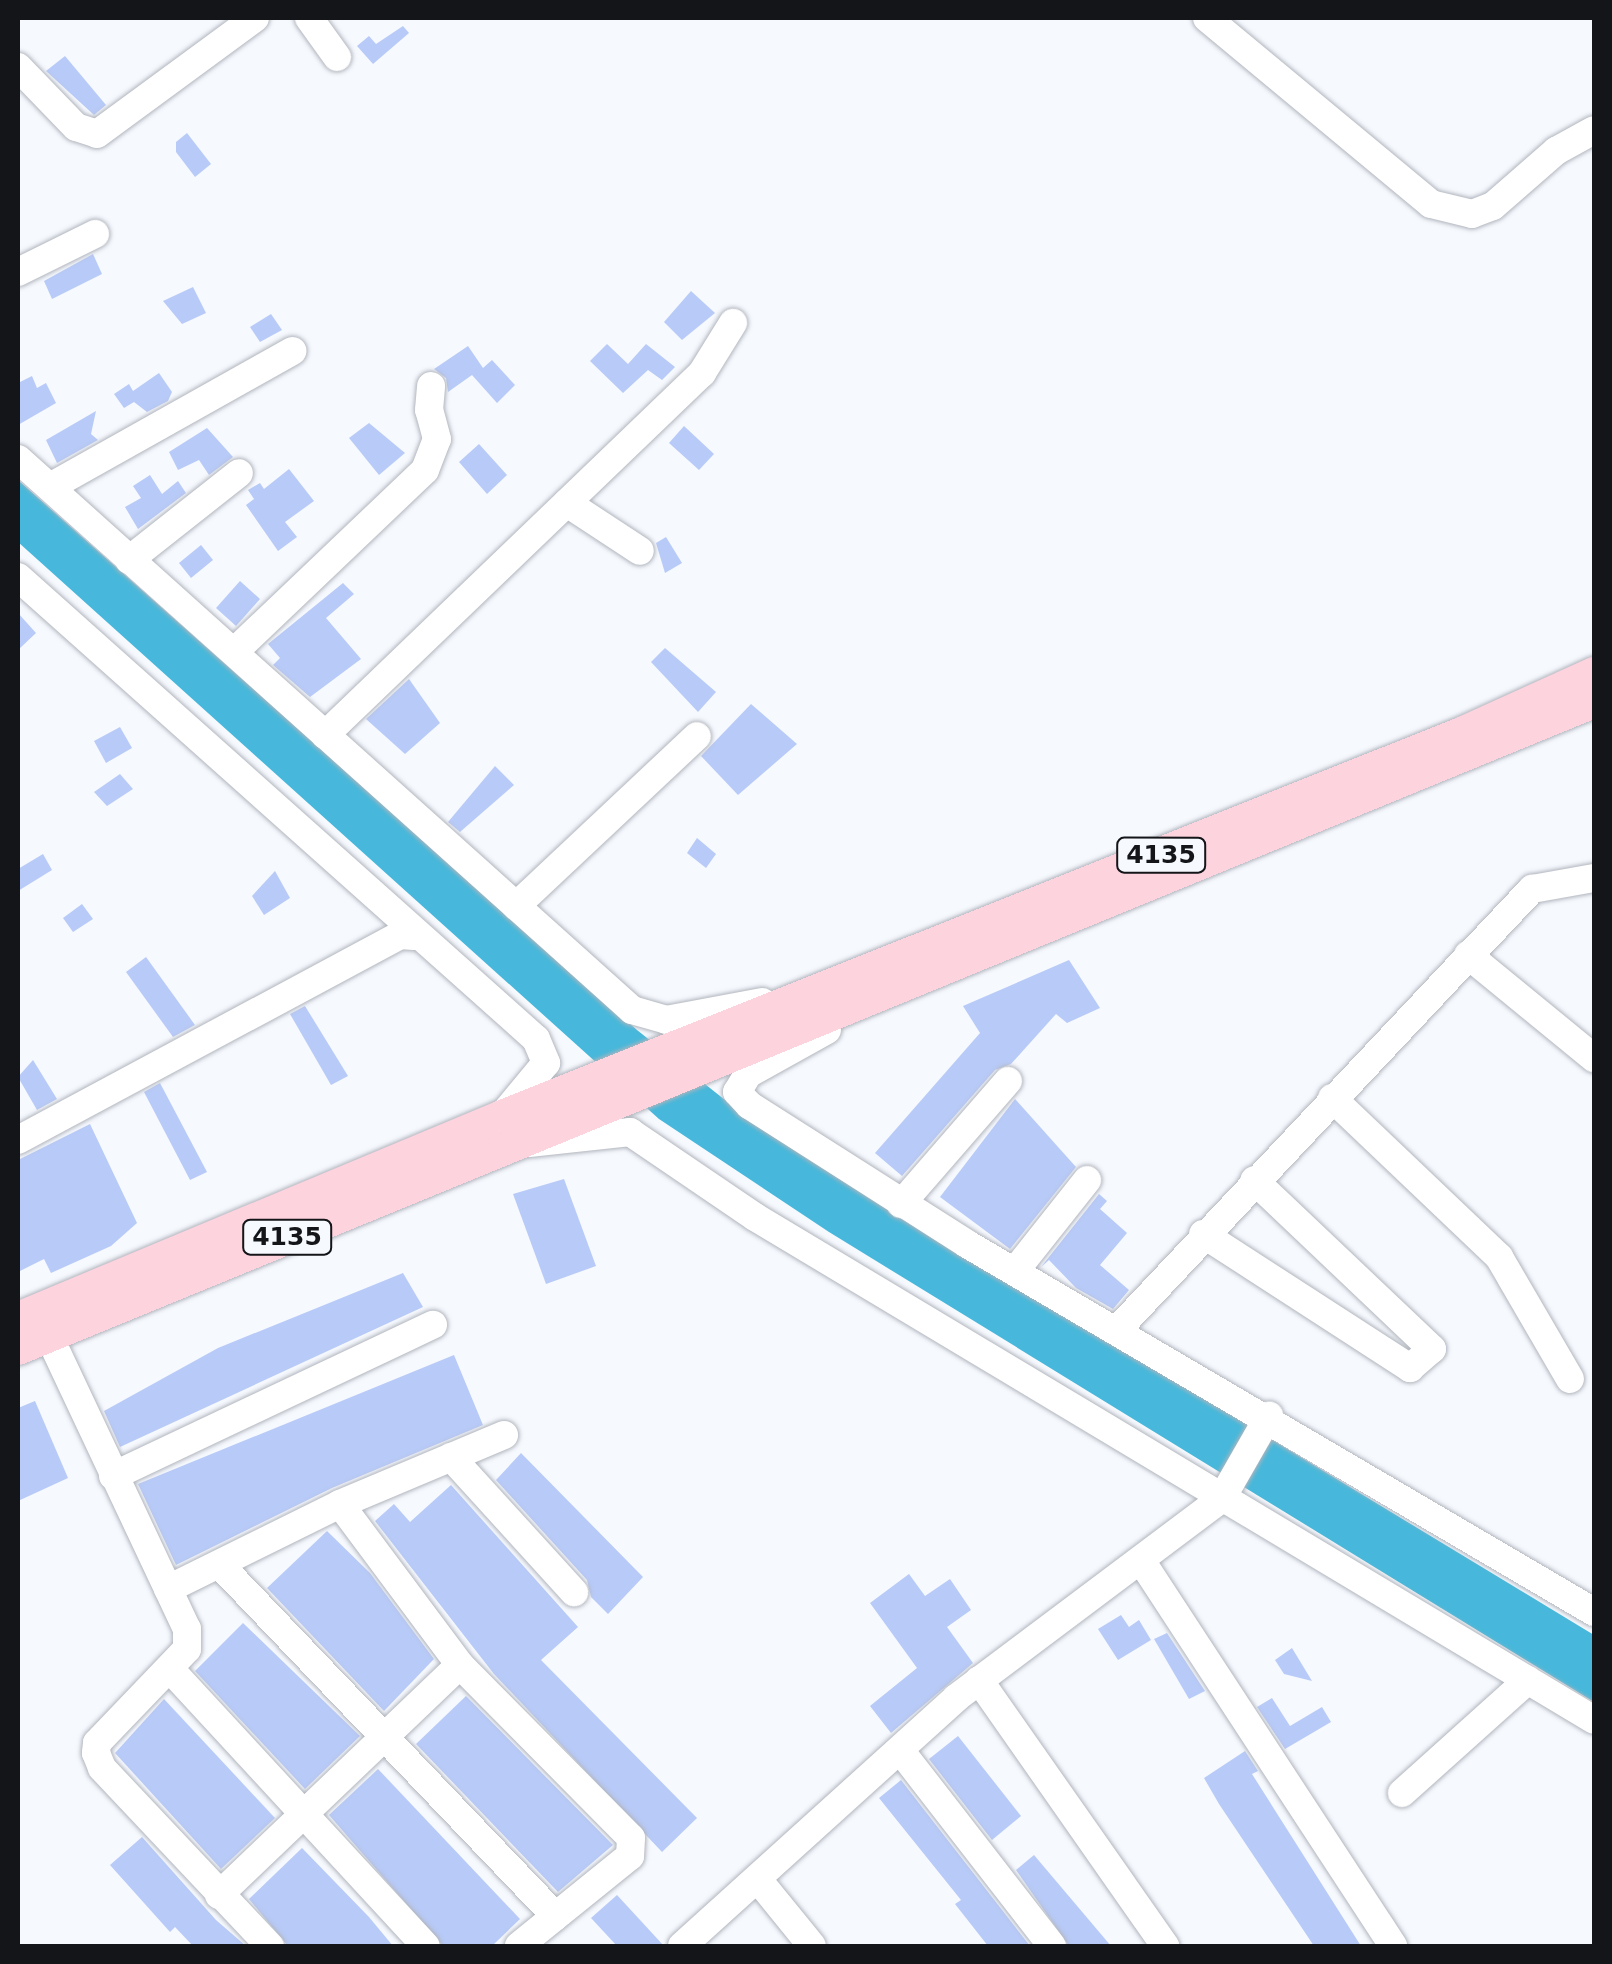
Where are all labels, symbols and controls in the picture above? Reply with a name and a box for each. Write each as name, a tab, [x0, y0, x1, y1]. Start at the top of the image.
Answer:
road number: 4135	[1116, 835, 1206, 875]
road number: 4135	[242, 1217, 332, 1257]

